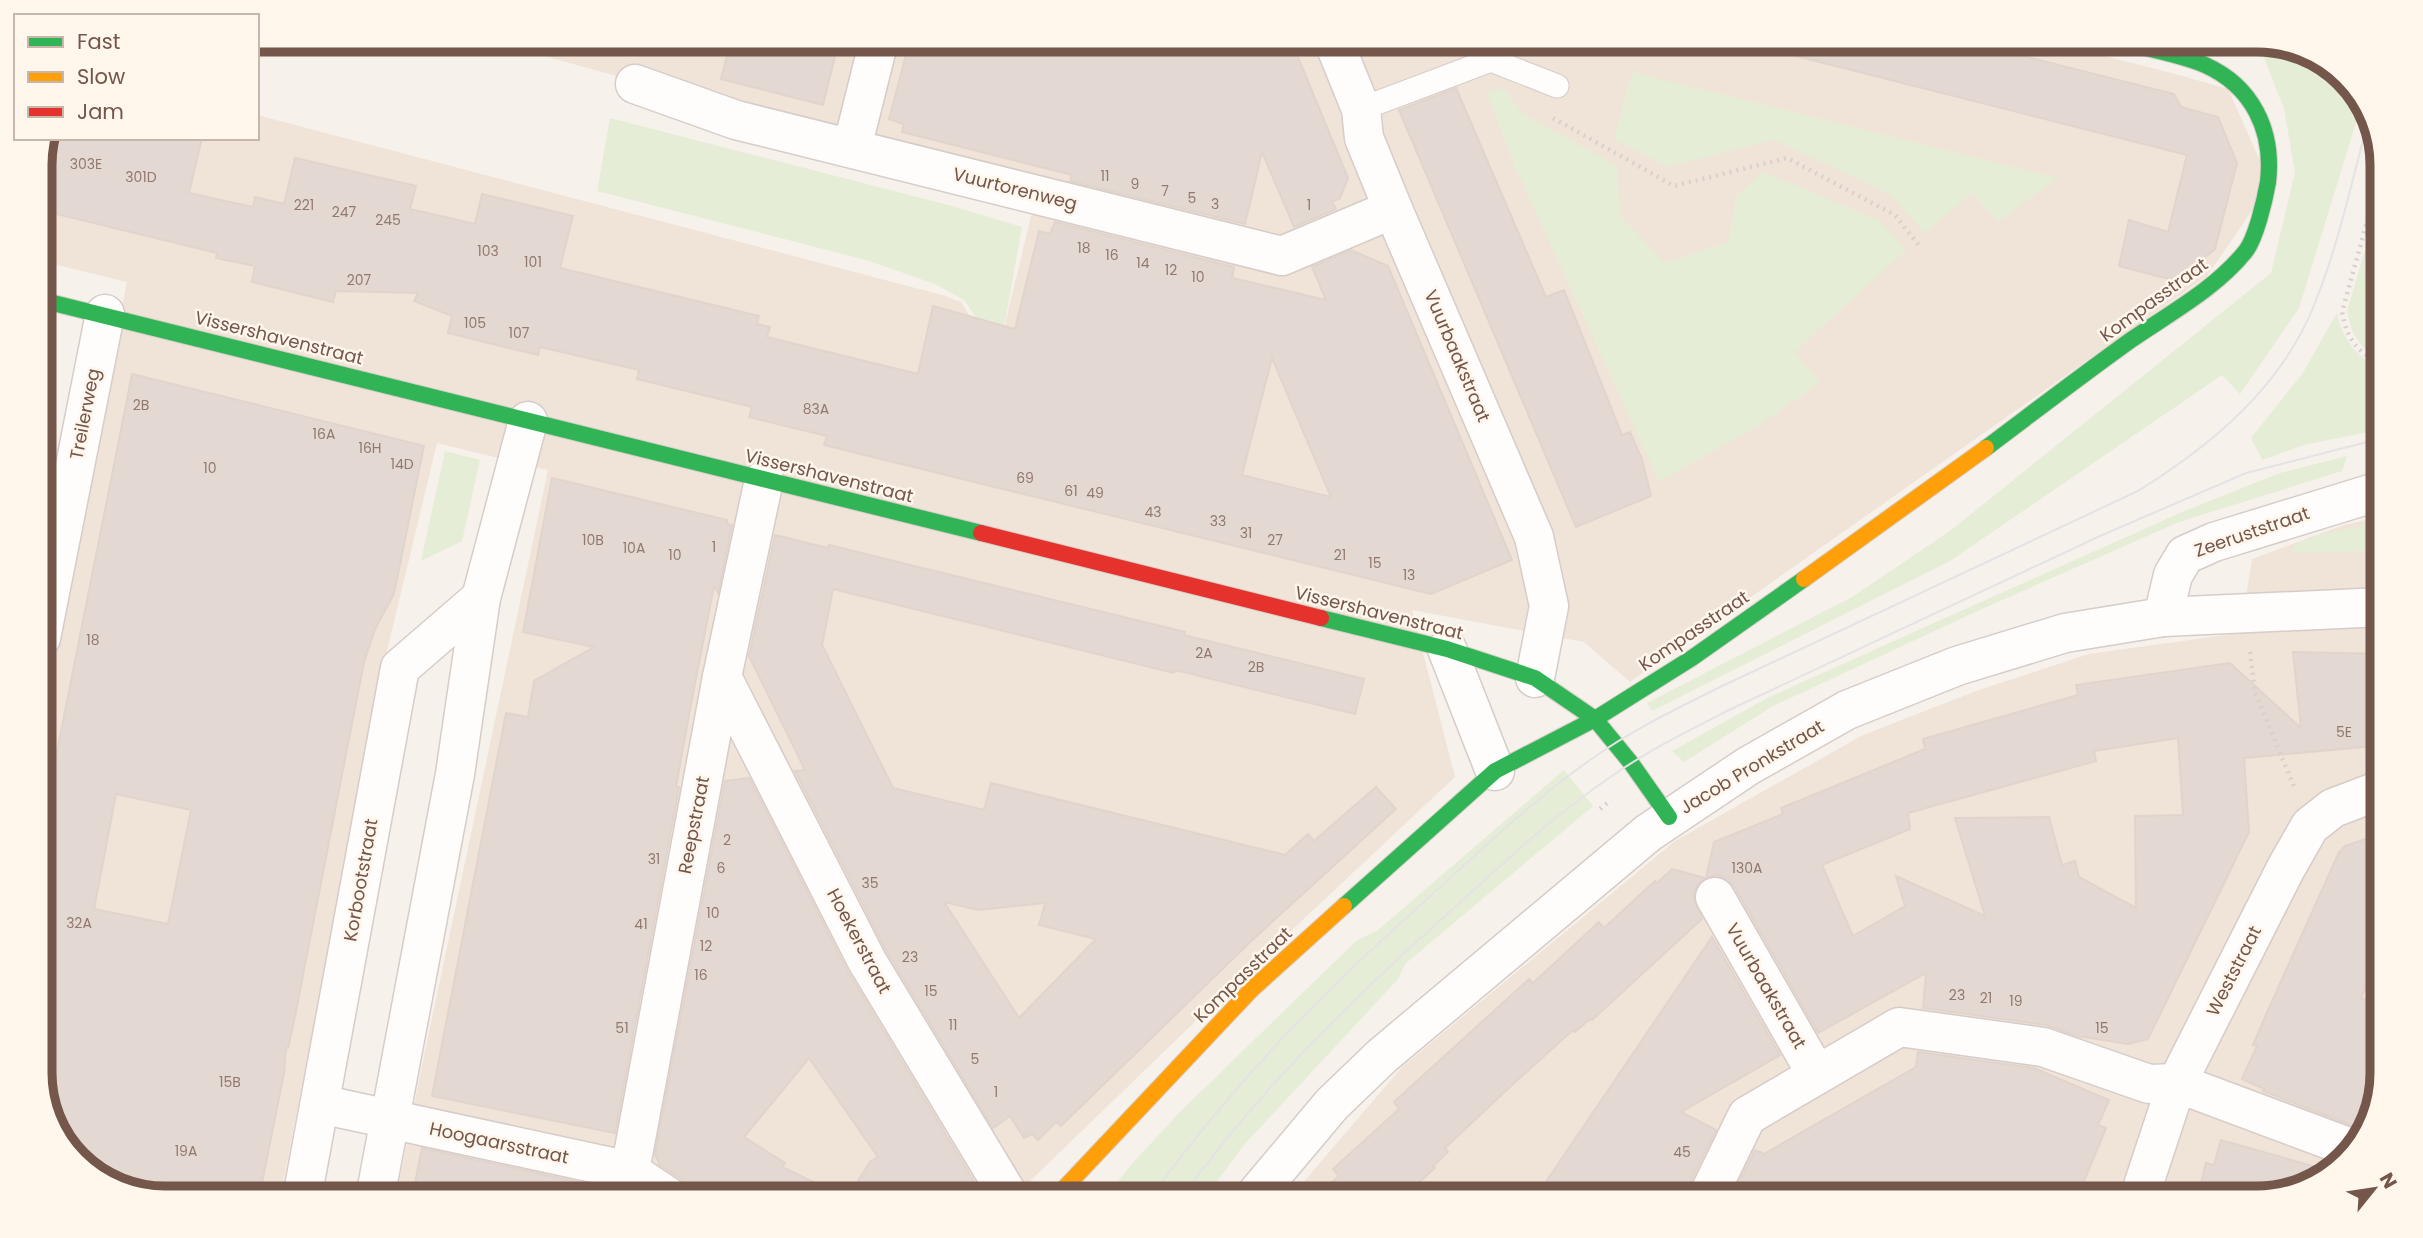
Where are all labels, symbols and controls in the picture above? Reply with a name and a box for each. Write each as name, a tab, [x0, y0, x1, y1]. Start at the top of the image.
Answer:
legend	[14, 14, 259, 140]
text: Fast	[77, 27, 120, 56]
text: Slow	[77, 62, 125, 91]
text: Jam	[77, 97, 124, 126]
house number: 303E	[70, 154, 102, 174]
street label: Vuurtorenweg	[950, 161, 1080, 216]
house number: 11	[1101, 166, 1109, 186]
house number: 301D	[125, 167, 157, 187]
house number: 9	[1131, 174, 1139, 194]
house number: 7	[1161, 181, 1169, 201]
house number: 5	[1188, 188, 1196, 208]
house number: 3	[1211, 194, 1219, 214]
house number: 221	[294, 195, 314, 215]
house number: 1	[1307, 195, 1311, 215]
house number: 247	[332, 202, 357, 222]
house number: 245	[375, 210, 401, 230]
house number: 18	[1077, 238, 1091, 258]
house number: 103	[477, 241, 499, 261]
house number: 16	[1105, 245, 1119, 265]
house number: 101	[524, 252, 542, 272]
street label: Kompasstraat	[2095, 252, 2213, 347]
house number: 14	[1136, 253, 1150, 273]
house number: 12	[1165, 260, 1177, 280]
house number: 10	[1191, 267, 1205, 287]
house number: 207	[347, 270, 372, 290]
street label: Vuurbaakstraat	[1418, 286, 1497, 426]
street label: Vissershavenstraat	[192, 304, 366, 371]
house number: 105	[464, 313, 486, 333]
house number: 107	[509, 323, 530, 343]
street label: Treilerweg	[63, 366, 106, 462]
house number: 2B	[133, 395, 149, 415]
house number: 83A	[803, 399, 829, 419]
house number: 16A	[313, 424, 335, 444]
house number: 16H	[358, 438, 382, 458]
street label: Vissershavenstraat	[742, 442, 916, 509]
house number: 14D	[390, 454, 414, 474]
house number: 10	[203, 458, 217, 478]
house number: 69	[1016, 468, 1034, 488]
house number: 61	[1064, 481, 1078, 501]
house number: 49	[1086, 483, 1104, 503]
street label: Zeeruststraat	[2191, 500, 2313, 563]
house number: 43	[1144, 502, 1162, 522]
house number: 33	[1210, 511, 1226, 531]
house number: 31	[1240, 523, 1252, 543]
house number: 10B	[582, 530, 604, 550]
house number: 27	[1267, 530, 1283, 550]
house number: 1	[712, 537, 716, 557]
house number: 10A	[623, 538, 645, 558]
house number: 10	[668, 545, 682, 565]
house number: 21	[1334, 545, 1346, 565]
house number: 15	[1368, 553, 1382, 573]
house number: 13	[1403, 565, 1415, 585]
street label: Vissershavenstraat	[1292, 579, 1466, 646]
street label: Kompasstraat	[1634, 584, 1754, 677]
house number: 18	[86, 630, 100, 650]
house number: 2A	[1195, 643, 1213, 663]
house number: 2B	[1248, 657, 1264, 677]
street label: Jacob Pronkstraat	[1675, 714, 1829, 820]
house number: 5E	[2336, 722, 2352, 742]
street label: Reepstraat	[672, 774, 715, 876]
street label: Korbootstraat	[337, 817, 384, 943]
house number: 2	[723, 830, 731, 850]
house number: 31	[648, 849, 660, 869]
house number: 6	[717, 858, 726, 878]
house number: 130A	[1732, 858, 1762, 878]
house number: 35	[861, 873, 879, 893]
street label: Hoekerstraat	[821, 884, 898, 998]
house number: 10	[706, 903, 720, 923]
house number: 32A	[66, 913, 92, 933]
house number: 41	[634, 914, 648, 934]
street label: Vuurbaakstraat	[1720, 918, 1813, 1053]
street label: Kompasstraat	[1188, 921, 1297, 1028]
street label: Weststraat	[2200, 921, 2267, 1020]
house number: 12	[700, 936, 712, 956]
house number: 23	[902, 947, 918, 967]
house number: 16	[694, 965, 708, 985]
house number: 15	[924, 981, 938, 1001]
house number: 23	[1949, 985, 1965, 1005]
house number: 21	[1980, 988, 1992, 1008]
house number: 19	[2009, 991, 2023, 1011]
house number: 11	[949, 1015, 957, 1035]
house number: 51	[615, 1018, 629, 1038]
house number: 15	[2095, 1018, 2109, 1038]
house number: 5	[971, 1049, 979, 1069]
house number: 15B	[219, 1072, 241, 1092]
house number: 1	[994, 1082, 998, 1102]
street label: Hoogaarsstraat	[427, 1116, 571, 1169]
house number: 19A	[175, 1141, 197, 1161]
house number: 45	[1673, 1142, 1691, 1162]
north arrow	[2339, 1154, 2409, 1224]
text: N	[2373, 1168, 2404, 1194]

